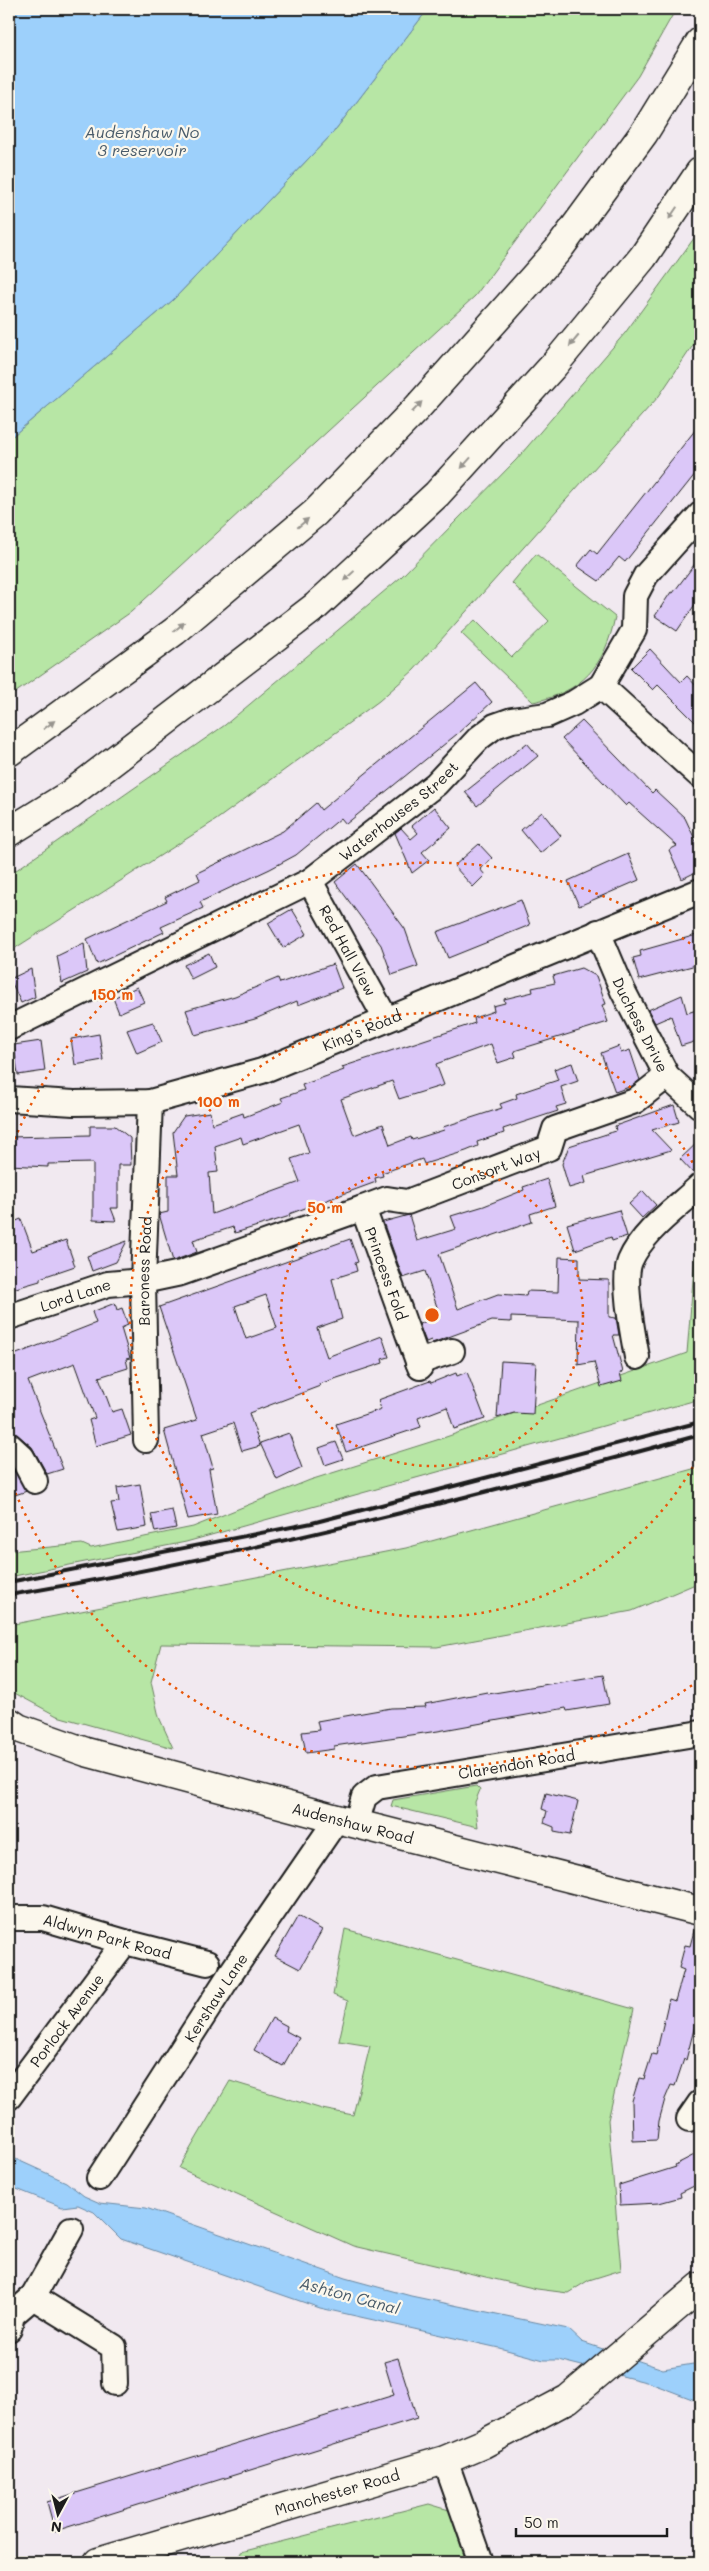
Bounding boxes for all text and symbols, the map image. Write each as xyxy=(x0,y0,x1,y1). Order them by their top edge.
water label: Audenshaw No 3 reservoir xyxy=(85,121,200,160)
one-way arrow xyxy=(668,206,678,220)
one-way arrow xyxy=(568,335,579,348)
one-way arrow xyxy=(411,401,423,413)
one-way arrow xyxy=(460,456,472,468)
one-way arrow xyxy=(297,517,310,528)
one-way arrow xyxy=(344,570,356,582)
one-way arrow xyxy=(172,622,185,633)
one-way arrow xyxy=(42,720,56,730)
street label: Waterhouses Street xyxy=(335,757,462,865)
street label: Red Hall View xyxy=(315,901,381,999)
street label: Duchess Drive xyxy=(608,974,673,1076)
text: 150 m xyxy=(91,984,133,1004)
street label: King's Road xyxy=(319,1005,404,1055)
text: 100 m xyxy=(196,1091,240,1111)
street label: Consort Way xyxy=(449,1142,543,1194)
text: 50 m xyxy=(307,1197,343,1217)
street label: Baroness Road xyxy=(133,1216,156,1326)
street label: Princess Fold xyxy=(361,1224,412,1323)
street label: Lord Lane xyxy=(37,1274,113,1316)
centre of rings xyxy=(423,1306,441,1324)
street label: Clarendon Road xyxy=(457,1744,576,1783)
street label: Audenshaw Road xyxy=(290,1797,416,1848)
street label: Aldwyn Park Road xyxy=(41,1909,174,1964)
street label: Kershaw Lane xyxy=(179,1949,252,2046)
street label: Porlock Avenue xyxy=(25,1969,108,2071)
water label: Ashton Canal xyxy=(298,2272,402,2318)
street label: Manchester Road xyxy=(272,2464,402,2520)
north arrow xyxy=(32,2488,82,2538)
scale bar xyxy=(516,2506,668,2538)
text: 50 m xyxy=(524,2512,559,2532)
text: N xyxy=(50,2517,63,2537)

